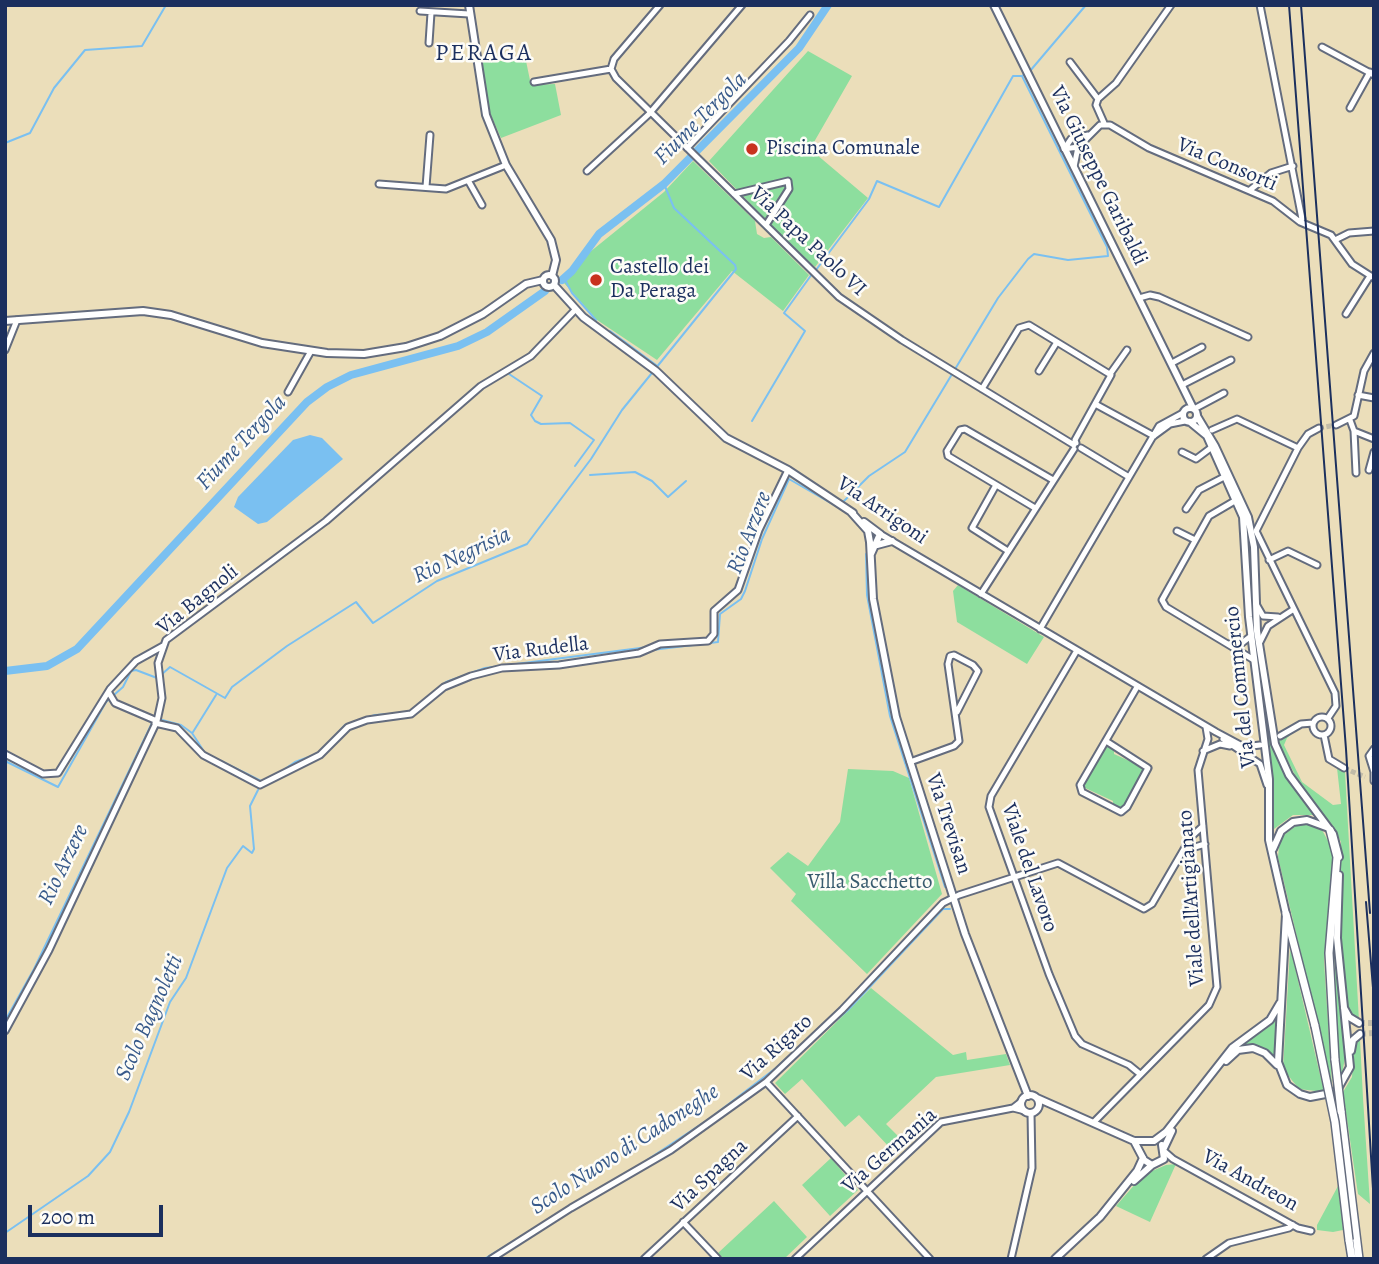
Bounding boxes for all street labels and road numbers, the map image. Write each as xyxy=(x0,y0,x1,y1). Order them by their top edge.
street label: Via Giuseppe Garibaldi xyxy=(1044,82,1152,270)
street label: Via Consorti xyxy=(1173,133,1281,197)
street label: Via Papa Paolo VI xyxy=(745,182,871,302)
street label: Via Arrigoni xyxy=(832,471,932,551)
street label: Via Bagnoli xyxy=(152,559,244,641)
street label: Via del Commercio xyxy=(1220,605,1262,769)
street label: Via Rudella xyxy=(492,632,590,668)
street label: Via Trevisan xyxy=(920,770,976,878)
street label: Viale del Lavoro xyxy=(995,800,1063,936)
street label: Viale dell'Artigianato xyxy=(1173,809,1211,987)
street label: Via Rigato xyxy=(736,1009,818,1087)
street label: Via Germania xyxy=(837,1103,943,1199)
street label: Via Spagna xyxy=(666,1134,754,1218)
street label: Via Andreon xyxy=(1198,1144,1302,1218)

